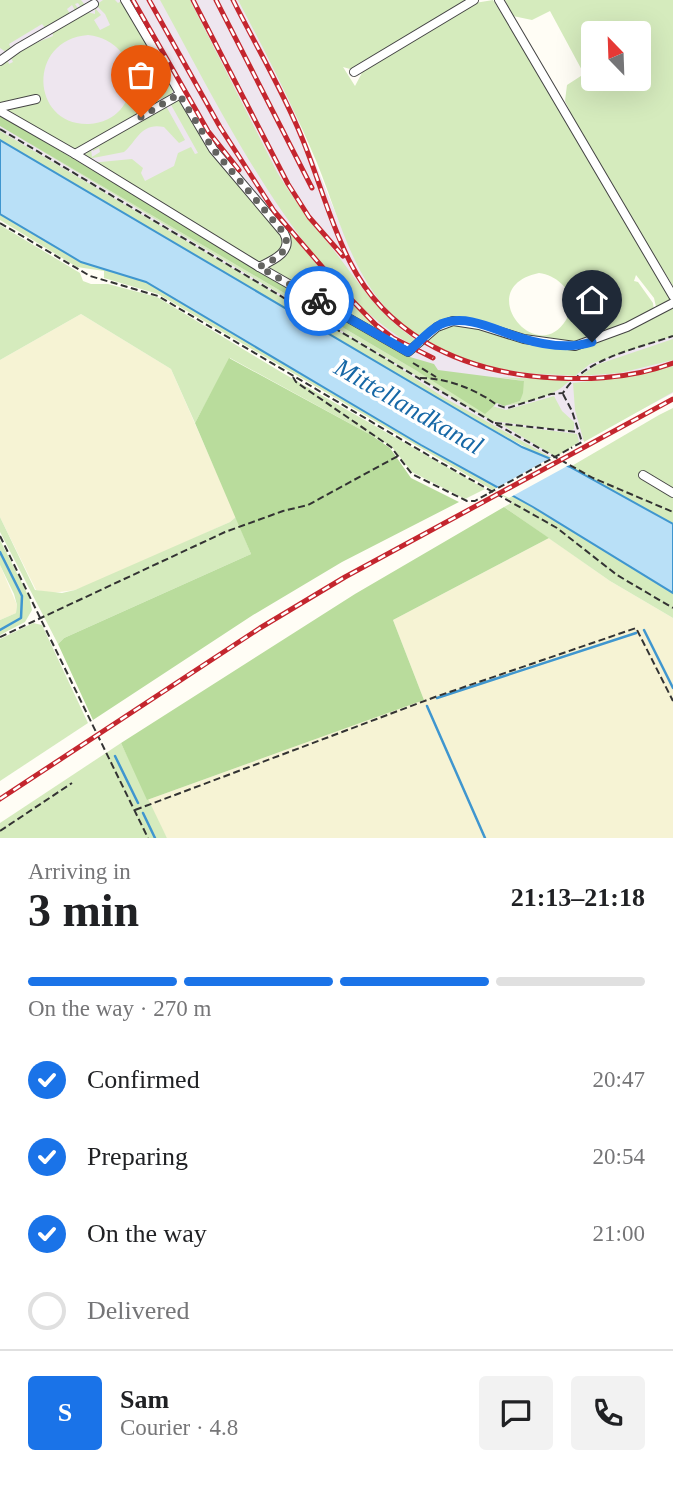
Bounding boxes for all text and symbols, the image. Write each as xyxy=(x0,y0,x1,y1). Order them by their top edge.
north arrow xyxy=(581,21,651,91)
map controls xyxy=(581,21,651,91)
pin xyxy=(111,45,171,117)
icon: bag xyxy=(122,56,160,94)
courier xyxy=(284,266,354,336)
pin xyxy=(562,270,622,342)
icon: home xyxy=(573,281,611,319)
icon: bike xyxy=(300,282,338,320)
water label: Mittellandkanal xyxy=(329,352,488,461)
text: Arriving in xyxy=(28,859,131,884)
text: 21:13–21:18 xyxy=(511,883,645,912)
text: 3 min xyxy=(28,885,139,936)
text: On the way · 270 m xyxy=(28,996,211,1021)
icon: check xyxy=(28,1061,66,1099)
text: Confirmed xyxy=(87,1065,200,1094)
text: 20:47 xyxy=(593,1067,645,1092)
icon: check xyxy=(28,1138,66,1176)
text: Preparing xyxy=(87,1142,188,1171)
text: 20:54 xyxy=(593,1144,645,1169)
icon: check xyxy=(28,1215,66,1253)
text: On the way xyxy=(87,1219,207,1248)
text: 21:00 xyxy=(593,1221,645,1246)
text: Delivered xyxy=(87,1296,190,1325)
button: chat xyxy=(479,1376,553,1450)
button: phone xyxy=(571,1376,645,1450)
text: Sam xyxy=(120,1385,169,1414)
text: S xyxy=(58,1398,72,1427)
text: Courier · 4.8 xyxy=(120,1415,238,1440)

